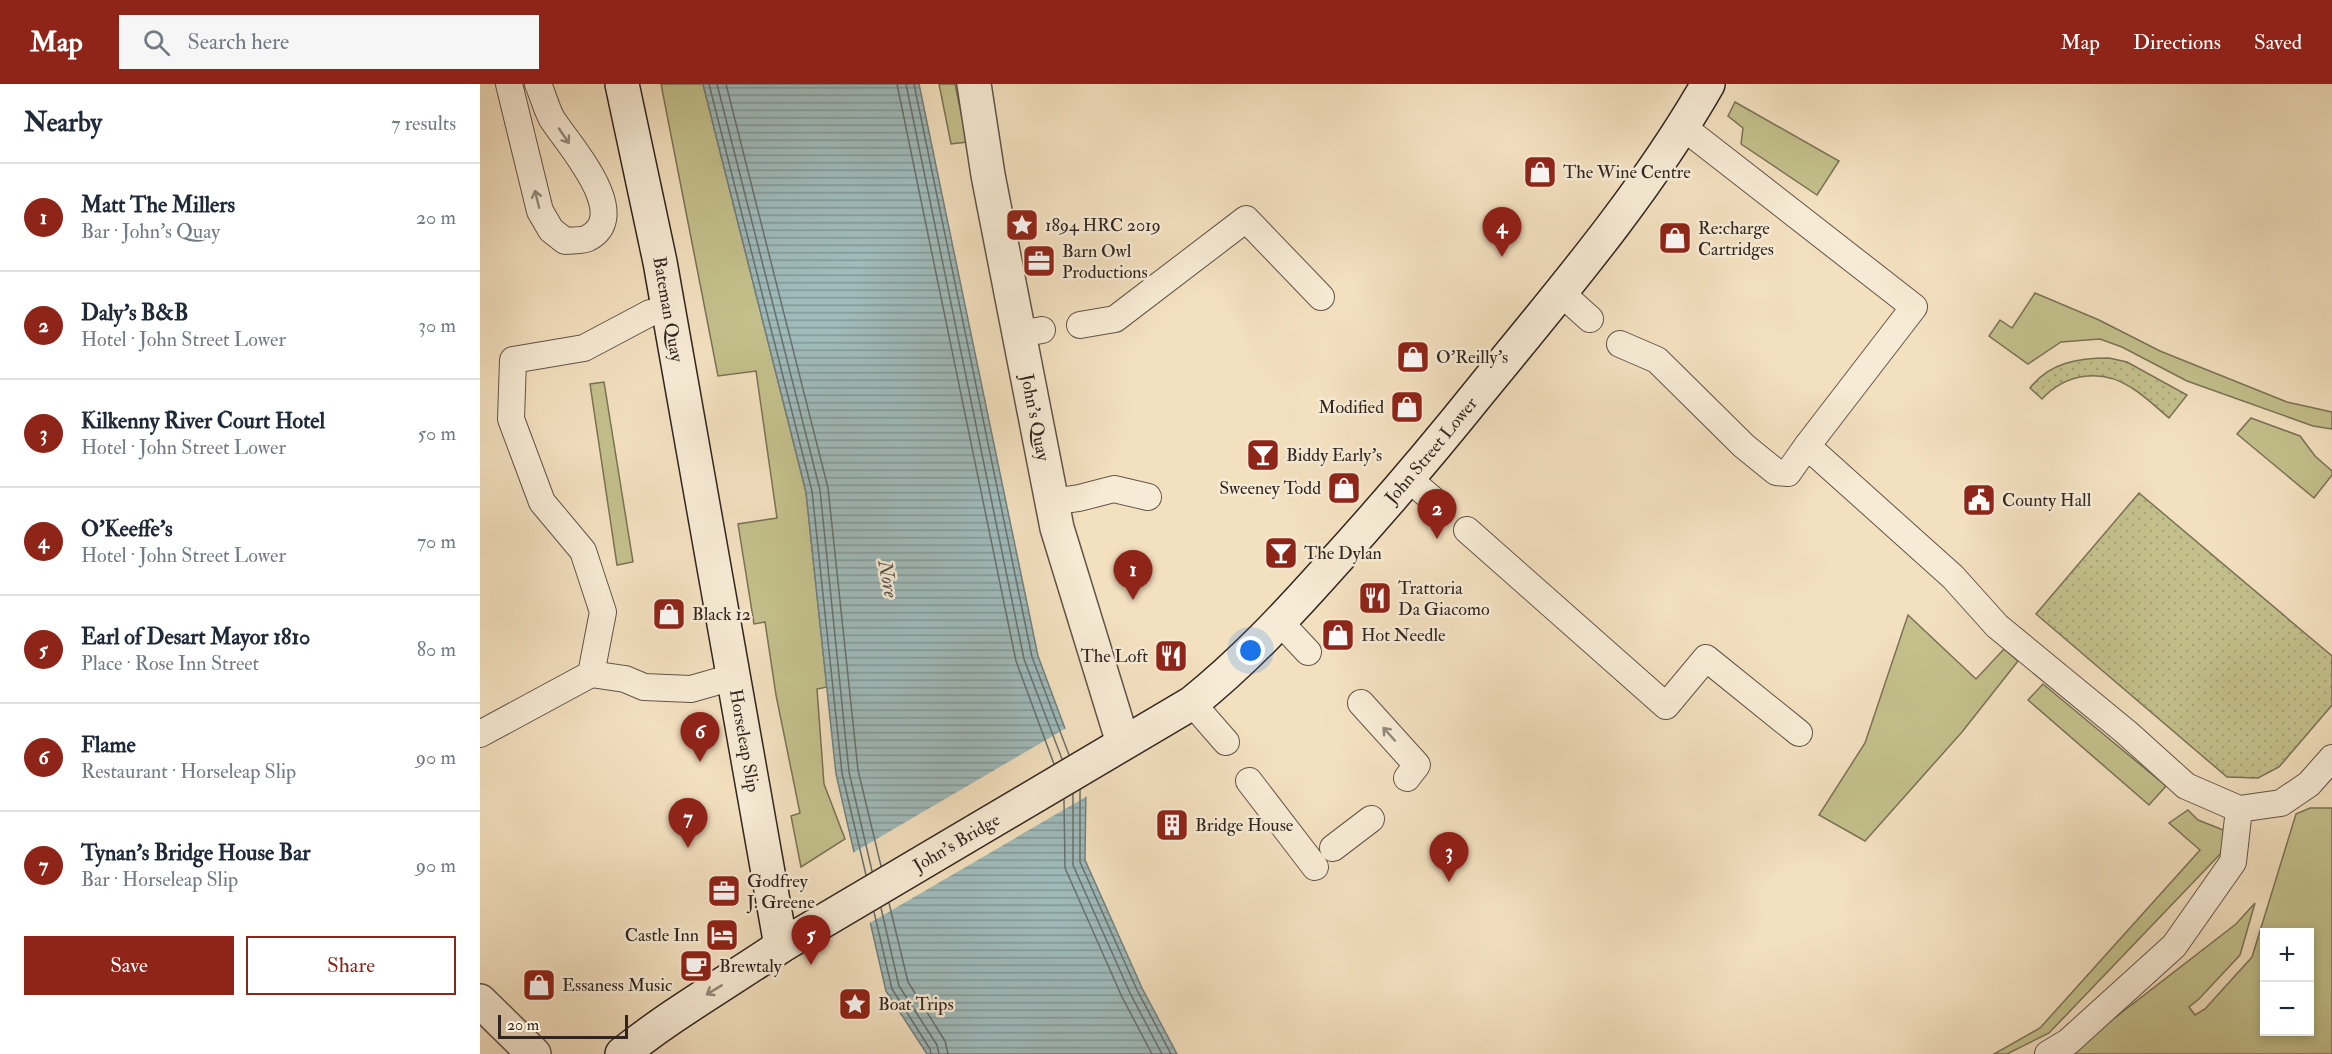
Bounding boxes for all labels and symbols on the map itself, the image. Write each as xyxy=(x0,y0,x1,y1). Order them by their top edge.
one-way arrow xyxy=(558,127,570,144)
shop icon: The Wine Centre xyxy=(1522,154,1558,190)
place label: The Wine Centre xyxy=(1563,161,1691,184)
one-way arrow xyxy=(531,190,543,209)
place icon: 1894 HRC 2019 xyxy=(1004,207,1040,243)
pin: 4 xyxy=(1482,208,1522,257)
place label: 1894 HRC 2019 xyxy=(1045,214,1161,237)
place label: Re:charge Cartridges xyxy=(1698,217,1774,261)
shop icon: Re:charge Cartridges xyxy=(1657,220,1693,256)
place label: Barn Owl Productions xyxy=(1062,240,1148,284)
office icon: Barn Owl Productions xyxy=(1021,243,1057,279)
street label: Bateman Quay xyxy=(648,255,689,365)
shop icon: O'Reilly's xyxy=(1395,339,1431,375)
place label: O'Reilly's xyxy=(1436,346,1508,369)
street label: John's Quay xyxy=(1015,371,1055,464)
shop icon: Modified xyxy=(1389,389,1425,425)
street label: John Street Lower xyxy=(1379,392,1482,509)
place label: Modified xyxy=(1318,396,1384,419)
bar icon: Biddy Early's xyxy=(1245,437,1281,473)
place label: Biddy Early's xyxy=(1286,444,1382,467)
shop icon: Sweeney Todd xyxy=(1326,470,1362,506)
place label: Sweeney Todd xyxy=(1219,477,1321,500)
public building icon: County Hall xyxy=(1961,482,1997,518)
place label: County Hall xyxy=(2002,489,2092,512)
pin: 2 xyxy=(1418,490,1456,539)
bar icon: The Dylan xyxy=(1263,535,1299,571)
place label: The Dylan xyxy=(1304,542,1382,565)
pin: 1 xyxy=(1114,550,1152,600)
water label: Nore xyxy=(872,557,904,600)
place label: Trattoria Da Giacomo xyxy=(1398,577,1490,621)
restaurant icon: Trattoria Da Giacomo xyxy=(1357,580,1393,616)
shop icon: Black 12 xyxy=(651,596,687,632)
place label: Black 12 xyxy=(692,603,751,626)
shop icon: Hot Needle xyxy=(1320,617,1356,653)
place label: Hot Needle xyxy=(1361,624,1446,647)
your location xyxy=(1236,636,1265,665)
restaurant icon: The Loft xyxy=(1153,638,1189,674)
place label: The Loft xyxy=(1080,645,1148,668)
street label: Horseleap Slip xyxy=(724,687,765,794)
pin: 6 xyxy=(680,712,720,762)
one-way arrow xyxy=(1382,727,1396,742)
pin: 7 xyxy=(668,798,708,848)
building icon: Bridge House xyxy=(1154,807,1190,843)
street label: John's Bridge xyxy=(908,808,1004,877)
place label: Bridge House xyxy=(1195,814,1294,837)
pin: 3 xyxy=(1430,832,1468,882)
place label: Godfrey J. Greene xyxy=(746,870,815,914)
office icon: Godfrey J. Greene xyxy=(706,873,742,909)
pin: 5 xyxy=(792,916,830,965)
hotel icon: Castle Inn xyxy=(704,917,740,953)
place label: Castle Inn xyxy=(625,924,699,947)
cafe icon: Brewtaly xyxy=(678,948,714,984)
place label: Brewtaly xyxy=(719,955,783,978)
shop icon: Essaness Music xyxy=(521,967,557,1003)
place label: Essaness Music xyxy=(562,974,672,997)
one-way arrow xyxy=(706,984,723,997)
place icon: Boat Trips xyxy=(837,986,873,1022)
place label: Boat Trips xyxy=(878,993,954,1016)
scale bar xyxy=(498,1012,628,1040)

